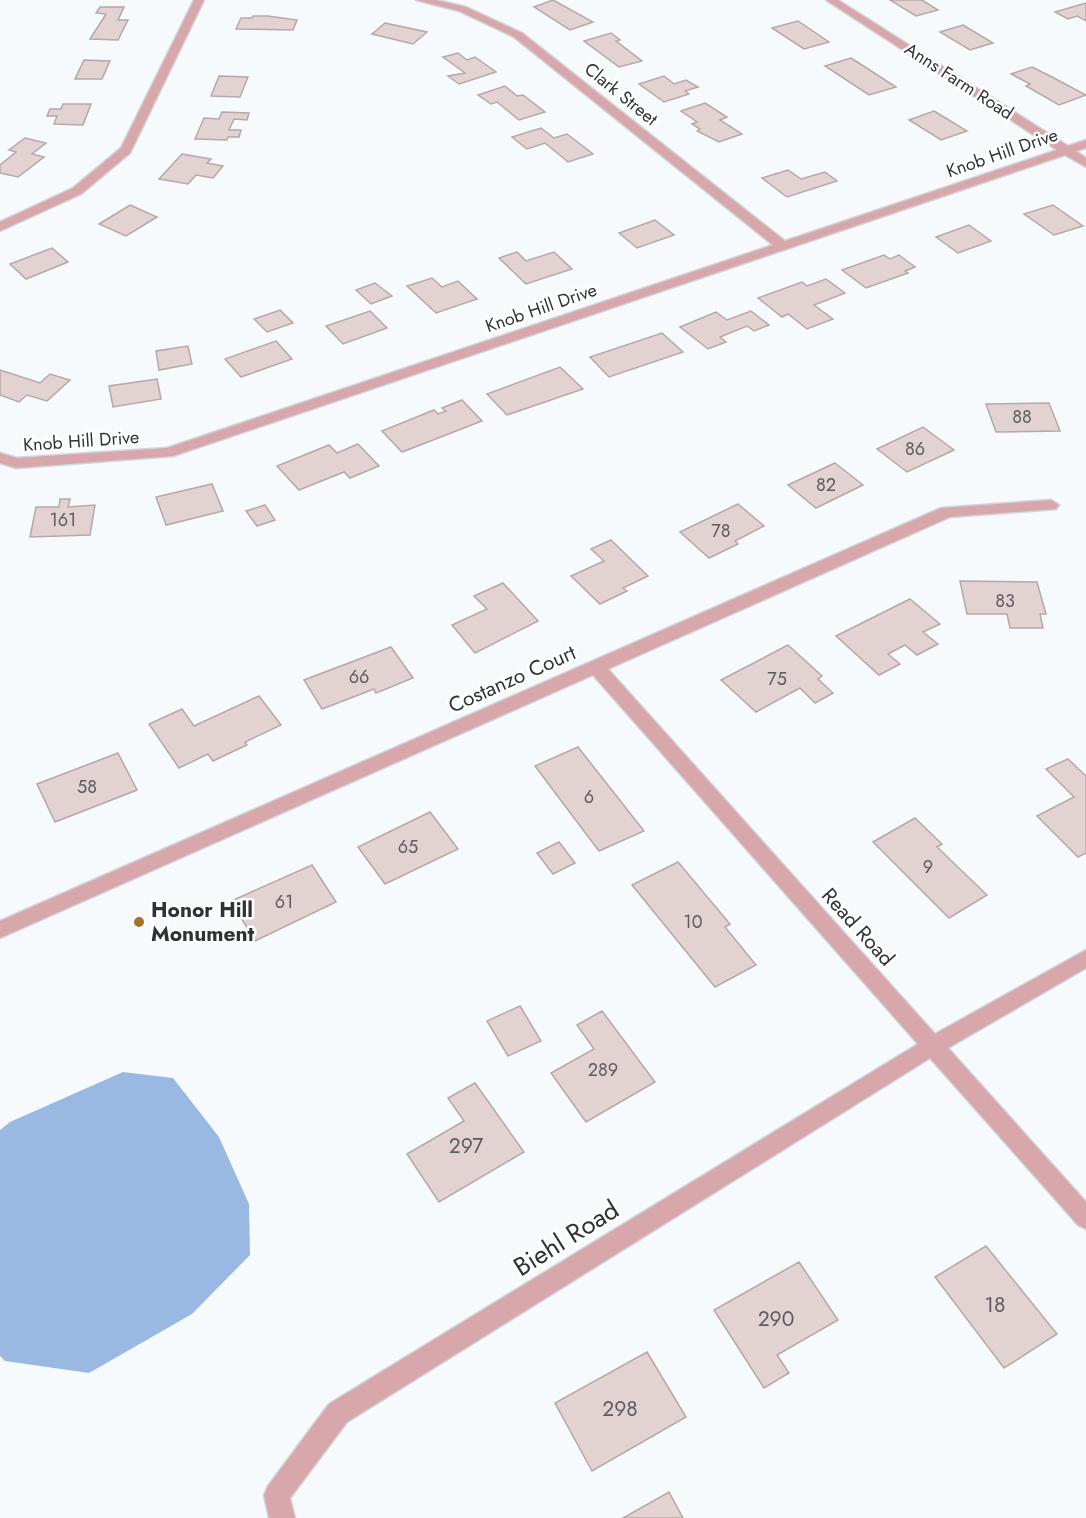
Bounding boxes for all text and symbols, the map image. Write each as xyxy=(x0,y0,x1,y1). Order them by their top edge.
street label: Anns Farm Road xyxy=(900,36,1018,126)
street label: Clark Street xyxy=(579,56,664,132)
street label: Knob Hill Drive xyxy=(943,122,1061,184)
street label: Knob Hill Drive xyxy=(482,277,600,339)
house number: 88 xyxy=(1012,404,1032,430)
street label: Knob Hill Drive xyxy=(22,424,140,458)
house number: 86 xyxy=(905,436,925,462)
house number: 82 xyxy=(816,472,836,498)
house number: 161 xyxy=(50,507,76,533)
house number: 78 xyxy=(711,518,731,544)
house number: 83 xyxy=(995,588,1015,614)
street label: Costanzo Court xyxy=(443,637,581,721)
house number: 66 xyxy=(349,664,369,690)
house number: 75 xyxy=(767,666,787,692)
house number: 58 xyxy=(77,774,97,800)
house number: 6 xyxy=(584,784,594,810)
house number: 65 xyxy=(398,834,418,860)
house number: 9 xyxy=(923,854,933,880)
street label: Read Road xyxy=(815,881,901,973)
house number: 61 xyxy=(275,889,293,915)
place label: Honor Hill Monument xyxy=(151,895,255,949)
house number: 10 xyxy=(684,909,703,935)
marker: Honor Hill Monument xyxy=(132,915,146,929)
house number: 289 xyxy=(588,1057,618,1083)
house number: 297 xyxy=(449,1131,483,1161)
street label: Biehl Road xyxy=(506,1191,626,1285)
house number: 18 xyxy=(985,1290,1005,1320)
house number: 290 xyxy=(758,1304,794,1334)
house number: 298 xyxy=(602,1394,638,1424)

